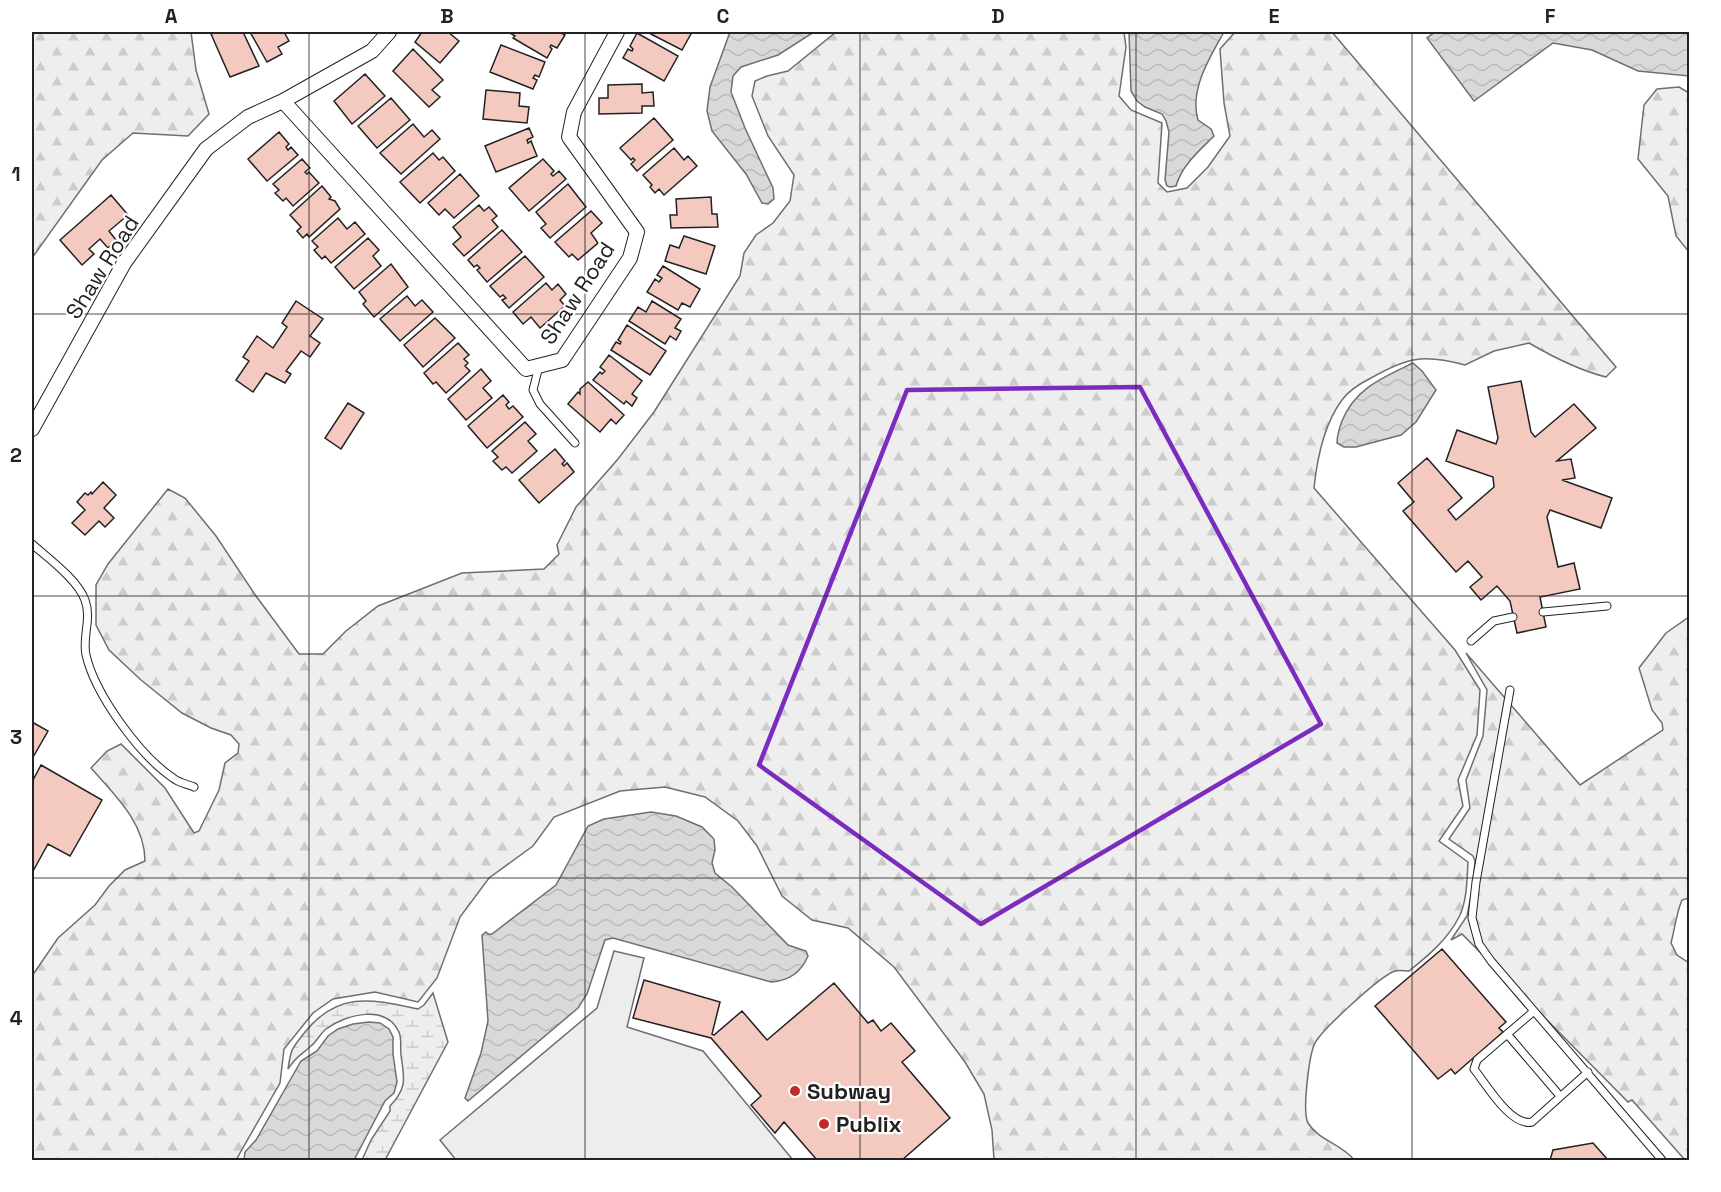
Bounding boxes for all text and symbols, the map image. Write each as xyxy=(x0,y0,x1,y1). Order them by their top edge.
text: A xyxy=(165,3,178,29)
text: B xyxy=(440,3,454,29)
text: C xyxy=(717,3,730,29)
text: D xyxy=(991,3,1005,29)
text: E xyxy=(1268,3,1280,29)
text: F xyxy=(1545,3,1556,29)
text: 1 xyxy=(11,161,21,187)
street label: Shaw Road xyxy=(59,210,145,324)
street label: Shaw Road xyxy=(533,236,621,350)
text: 2 xyxy=(10,442,22,468)
text: 3 xyxy=(10,724,22,750)
text: 4 xyxy=(10,1005,23,1031)
place label: Subway xyxy=(807,1077,891,1105)
marker: Subway xyxy=(788,1084,802,1098)
place label: Publix xyxy=(836,1110,902,1138)
marker: Publix xyxy=(817,1117,831,1131)

